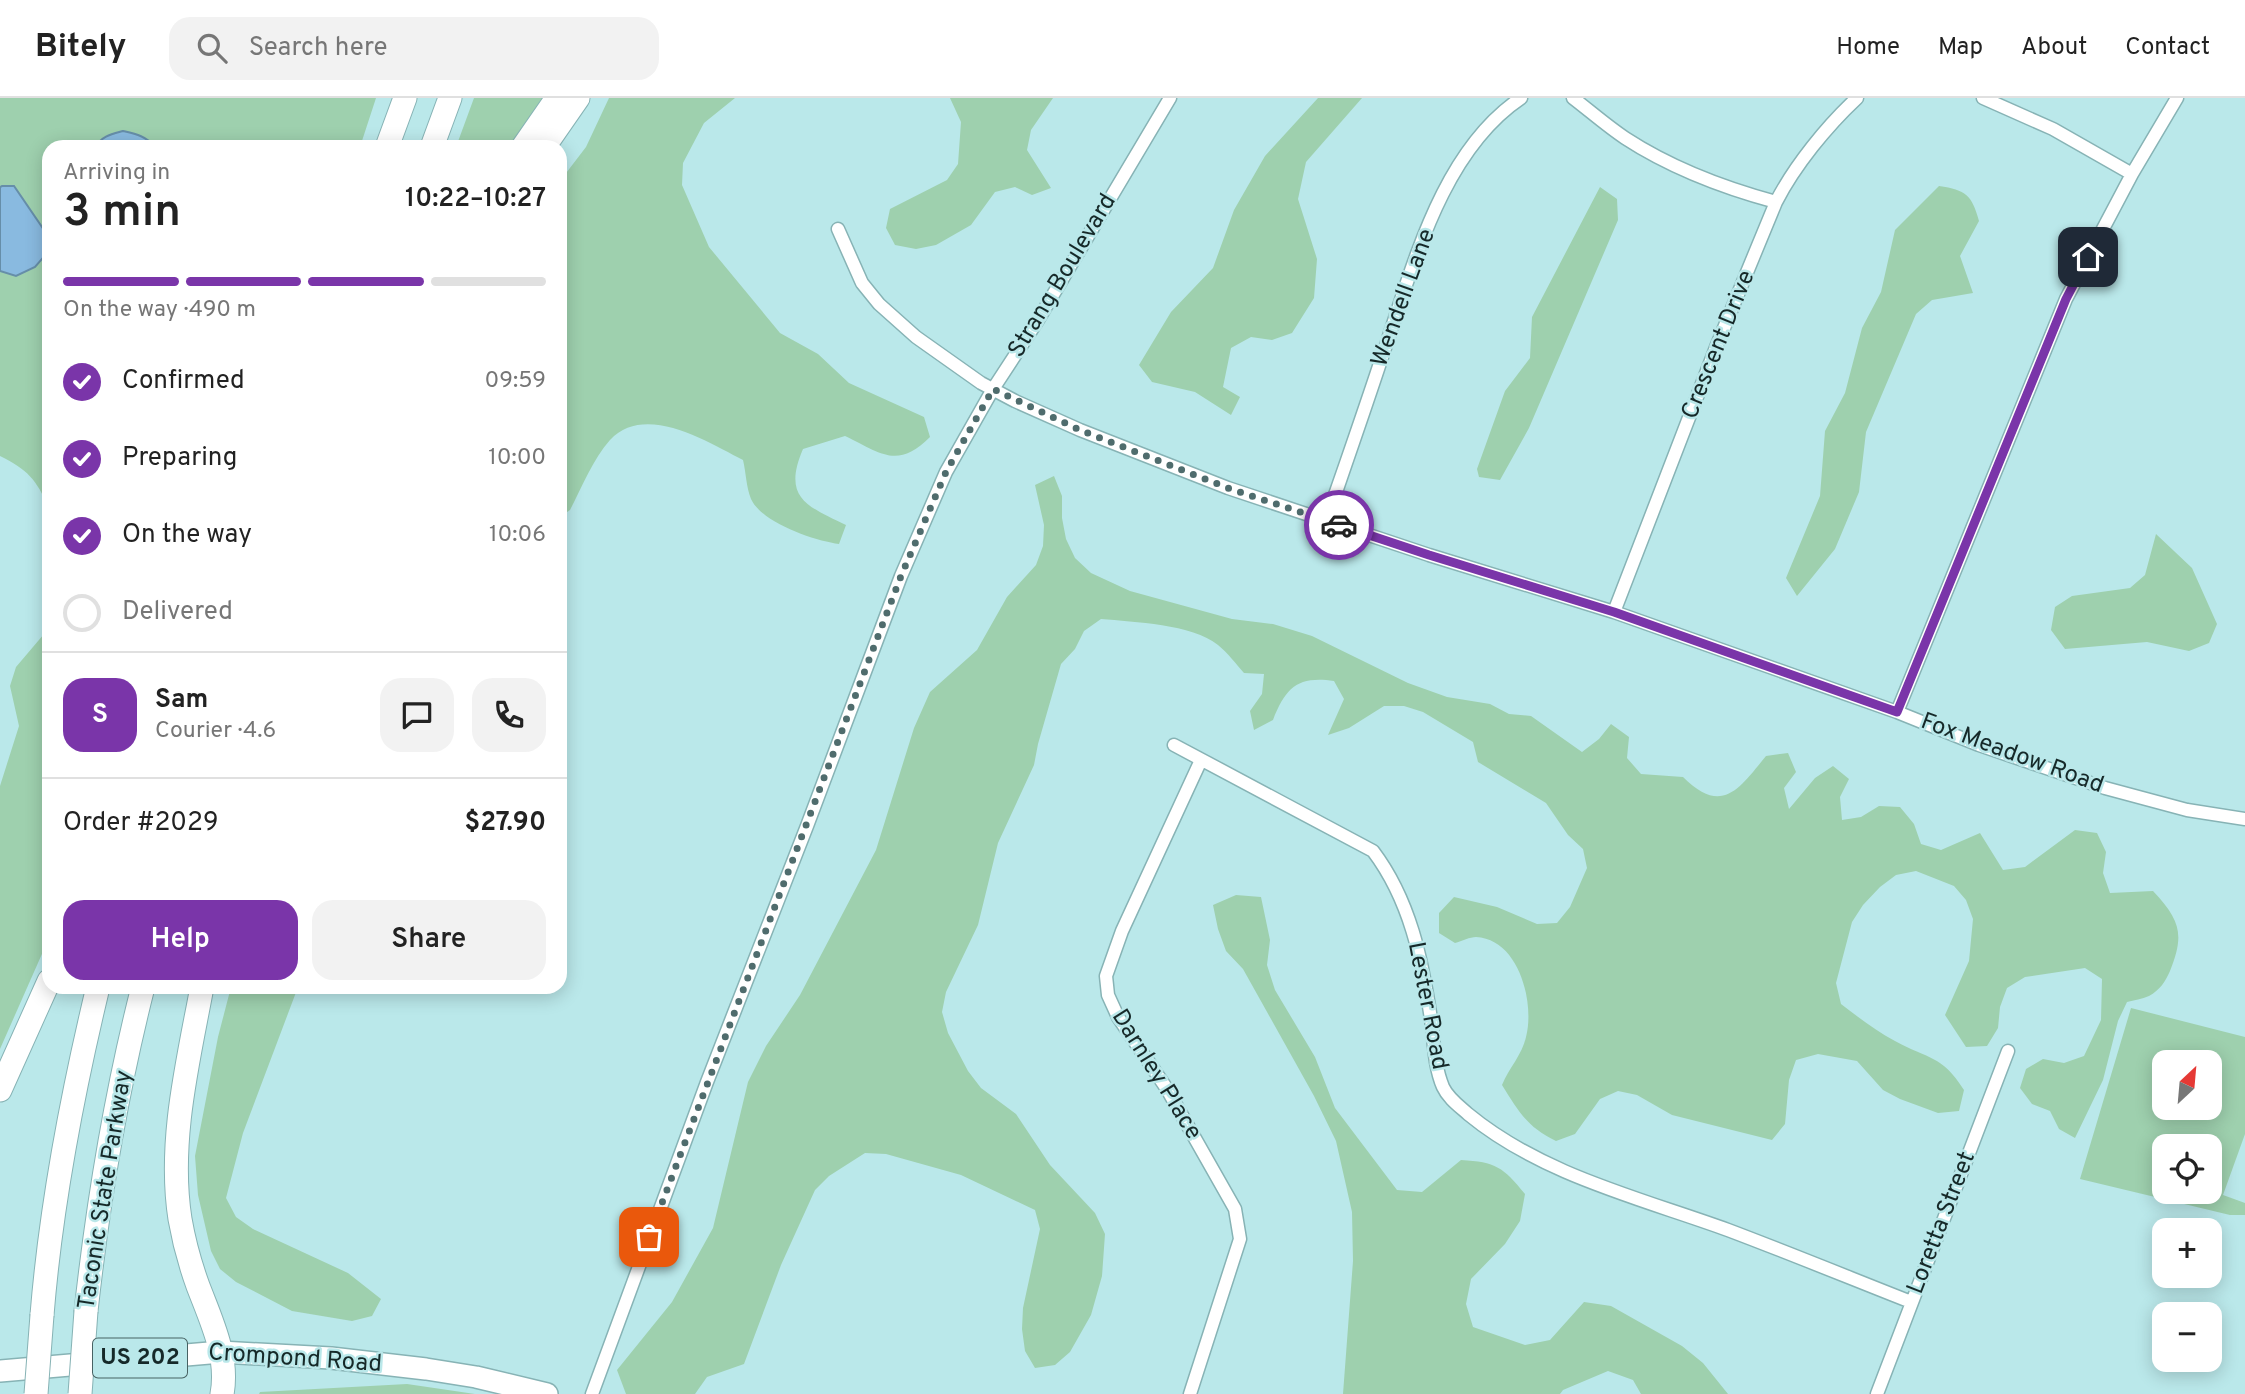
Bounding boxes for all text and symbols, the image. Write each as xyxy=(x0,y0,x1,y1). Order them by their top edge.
search box xyxy=(169,17,659,80)
text: Bitely xyxy=(35,27,127,69)
icon: search xyxy=(193,29,231,67)
text: Search here xyxy=(249,32,388,65)
text: Home xyxy=(1836,33,1900,63)
text: Map xyxy=(1938,33,1983,63)
text: About xyxy=(2021,33,2087,63)
text: Contact xyxy=(2125,33,2210,63)
text: Arriving in xyxy=(63,159,170,188)
text: 10:22–10:27 xyxy=(405,183,546,216)
text: 3 min xyxy=(63,184,181,243)
street label: Strang Boulevard xyxy=(1002,189,1124,363)
street label: Wendell Lane xyxy=(1365,225,1443,371)
pin xyxy=(2058,227,2118,287)
icon: home xyxy=(2069,238,2107,276)
street label: Crescent Drive xyxy=(1675,266,1763,424)
text: On the way · 490 m xyxy=(63,296,256,325)
icon: check xyxy=(63,363,101,401)
text: Confirmed xyxy=(122,365,245,398)
text: 09:59 xyxy=(485,367,546,396)
icon: check xyxy=(63,440,101,478)
text: Preparing xyxy=(122,442,237,475)
text: 10:00 xyxy=(488,444,546,473)
courier xyxy=(1304,490,1374,560)
icon: car xyxy=(1320,506,1358,544)
icon: check xyxy=(63,517,101,555)
text: On the way xyxy=(122,519,252,552)
text: 10:06 xyxy=(489,521,546,550)
text: Delivered xyxy=(122,596,233,629)
button: chat xyxy=(380,678,454,752)
button: phone xyxy=(472,678,546,752)
text: Sam xyxy=(155,684,208,717)
text: S xyxy=(92,699,108,732)
street label: Fox Meadow Road xyxy=(1916,707,2108,801)
text: Courier · 4.6 xyxy=(155,717,276,746)
text: Order #2029 xyxy=(63,807,218,840)
text: $27.90 xyxy=(465,807,546,840)
button: Help xyxy=(63,900,298,980)
button: Share xyxy=(312,900,546,980)
street label: Lester Road xyxy=(1400,940,1454,1072)
street label: Darnley Place xyxy=(1104,1004,1208,1146)
north arrow xyxy=(2152,1050,2222,1120)
map controls xyxy=(2152,1050,2222,1372)
street label: Taconic State Parkway xyxy=(72,1068,140,1312)
button: locate xyxy=(2152,1134,2222,1204)
street label: Loretta Street xyxy=(1901,1148,1983,1298)
pin xyxy=(619,1207,679,1267)
icon: bag xyxy=(630,1218,668,1256)
button: + xyxy=(2152,1218,2222,1288)
button: − xyxy=(2152,1302,2222,1372)
road number: US 202 xyxy=(93,1338,187,1378)
street label: Crompond Road xyxy=(207,1338,383,1380)

